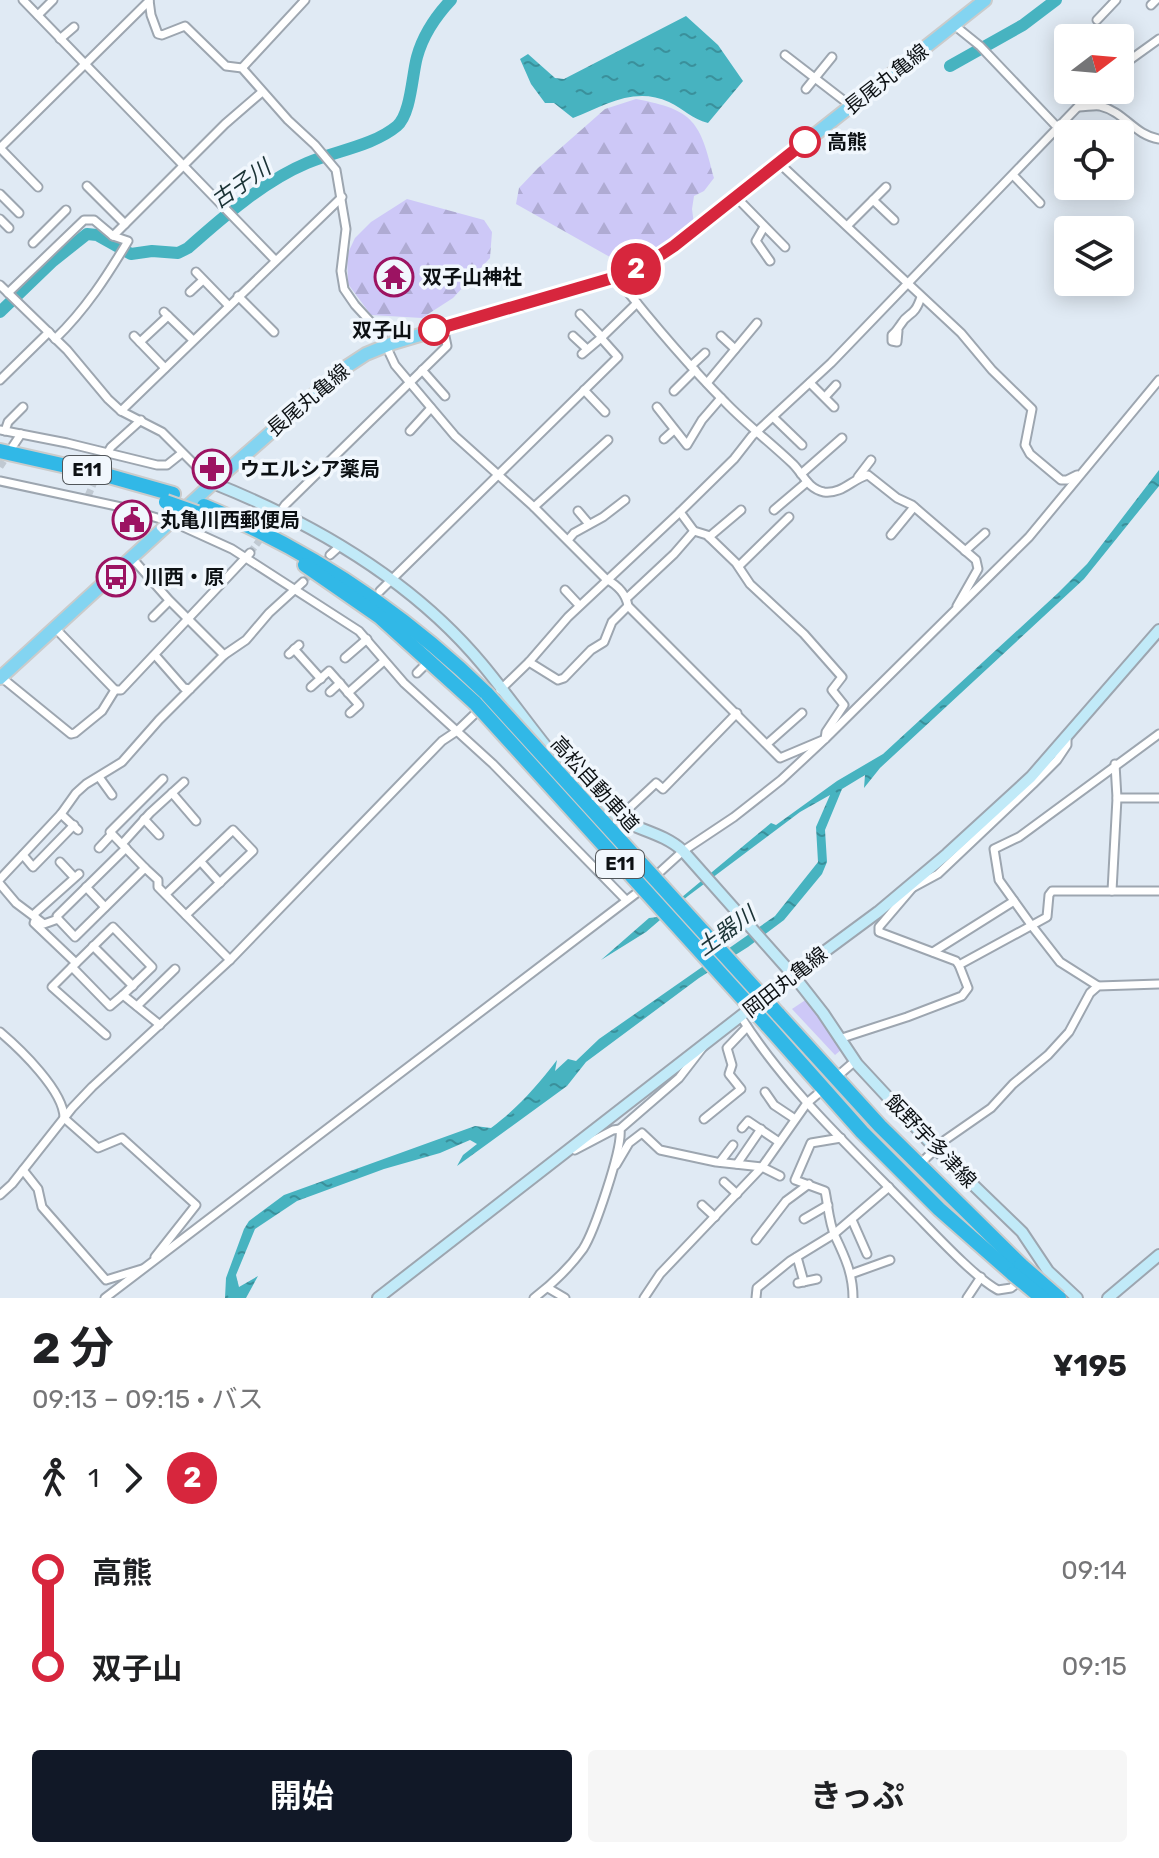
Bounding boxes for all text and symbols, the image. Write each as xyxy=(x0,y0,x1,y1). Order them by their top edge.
north arrow xyxy=(1054,24,1134,104)
map controls xyxy=(1054,24,1134,296)
street label: 長尾丸亀線 xyxy=(839,39,933,119)
button: locate xyxy=(1054,120,1134,200)
marker: 高熊 xyxy=(790,127,820,157)
place label: 高熊 xyxy=(827,130,867,154)
water label: 古子川 xyxy=(206,153,277,214)
button: layers xyxy=(1054,216,1134,296)
line badge: 2 xyxy=(610,243,662,295)
text: 2 xyxy=(627,252,645,285)
temple icon: 双子山神社 xyxy=(373,256,415,298)
place label: 双子山神社 xyxy=(422,265,522,289)
marker: 双子山 xyxy=(419,315,449,345)
place label: 双子山 xyxy=(352,318,412,342)
street label: 長尾丸亀線 xyxy=(262,359,354,441)
pharmacy icon: ウエルシア薬局 xyxy=(191,448,233,490)
road number: E11 xyxy=(63,456,111,484)
place label: ウエルシア薬局 xyxy=(240,457,380,481)
public building icon: 丸亀川西郵便局 xyxy=(111,499,153,541)
place label: 丸亀川西郵便局 xyxy=(160,508,300,532)
bus stop icon: 川西・原 xyxy=(95,556,137,598)
place label: 川西・原 xyxy=(144,565,224,589)
street label: 高松自動車道 xyxy=(546,731,644,837)
road number: E11 xyxy=(596,850,644,878)
water label: 土器川 xyxy=(691,900,762,961)
street label: 岡田丸亀線 xyxy=(738,942,832,1022)
street label: 飯野宇多津線 xyxy=(881,1090,981,1192)
text: 2 分 xyxy=(32,1322,114,1374)
text: ¥195 xyxy=(1053,1348,1127,1384)
text: 09:13 – 09:15 · バス xyxy=(32,1384,263,1415)
icon: walk xyxy=(32,1456,76,1500)
icon: forward xyxy=(111,1456,155,1500)
text: 2 xyxy=(183,1461,201,1494)
text: 1 xyxy=(88,1463,99,1494)
text: 高熊 xyxy=(92,1555,152,1591)
text: 09:14 xyxy=(1061,1555,1127,1586)
text: 双子山 xyxy=(92,1651,182,1687)
text: 09:15 xyxy=(1062,1651,1127,1682)
button: 開始 xyxy=(32,1750,572,1842)
button: きっぷ xyxy=(588,1750,1127,1842)

